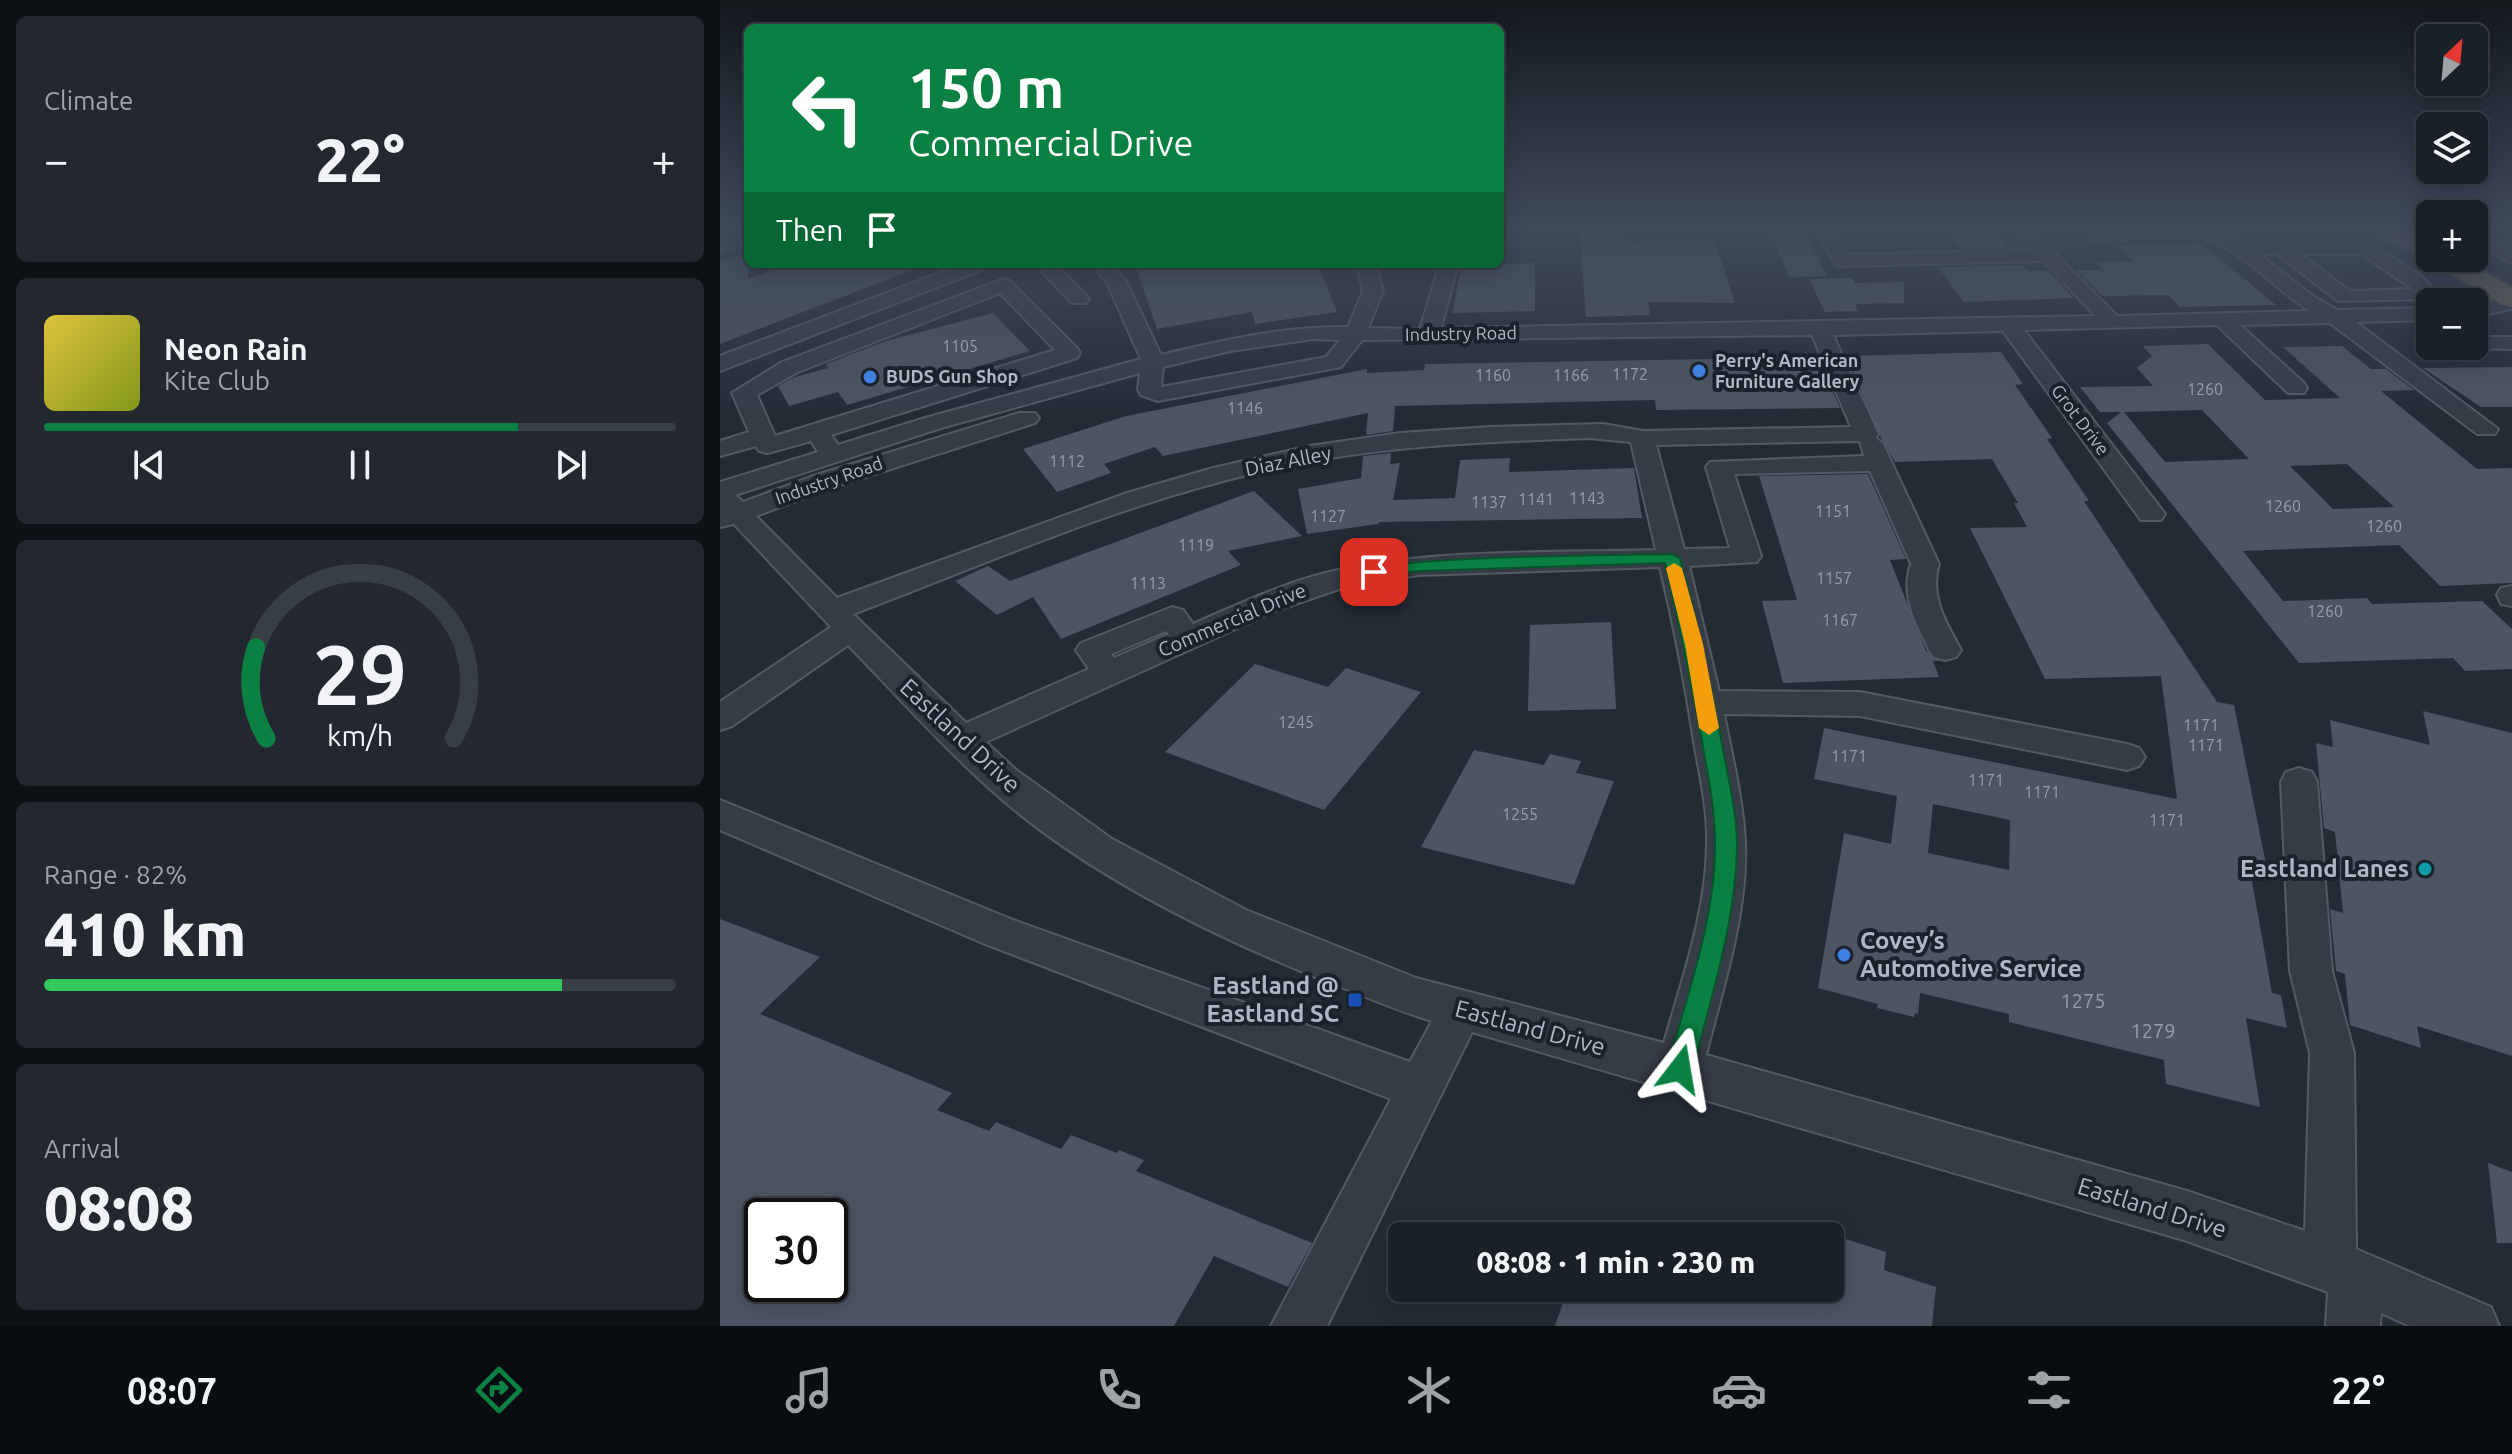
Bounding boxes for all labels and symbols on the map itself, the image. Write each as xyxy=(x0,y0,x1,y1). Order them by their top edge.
north arrow xyxy=(2416,24,2488,96)
street label: Industry Road xyxy=(1405,322,1517,344)
house number: 1105 xyxy=(942,337,978,355)
place label: Perry's American Furniture Gallery xyxy=(1715,350,1860,391)
marker: Perry's American Furniture Gallery xyxy=(1690,362,1708,380)
house number: 1172 xyxy=(1612,365,1648,383)
place label: BUDS Gun Shop xyxy=(886,366,1018,386)
house number: 1160 xyxy=(1475,366,1511,384)
house number: 1166 xyxy=(1553,366,1589,384)
marker: BUDS Gun Shop xyxy=(861,368,879,386)
street label: Grot Drive xyxy=(2048,380,2114,459)
house number: 1260 xyxy=(2187,380,2223,398)
house number: 1146 xyxy=(1227,399,1263,417)
street label: Diaz Alley xyxy=(1243,441,1333,480)
street label: Industry Road xyxy=(772,452,885,508)
house number: 1112 xyxy=(1049,452,1085,470)
house number: 1143 xyxy=(1569,489,1605,507)
house number: 1141 xyxy=(1518,490,1554,508)
house number: 1137 xyxy=(1471,493,1507,511)
house number: 1260 xyxy=(2265,497,2301,515)
house number: 1151 xyxy=(1815,502,1851,520)
house number: 1127 xyxy=(1310,507,1346,525)
house number: 1260 xyxy=(2366,517,2402,535)
house number: 1119 xyxy=(1178,536,1214,554)
pin xyxy=(1340,538,1408,606)
house number: 1157 xyxy=(1816,569,1852,587)
house number: 1113 xyxy=(1130,574,1166,592)
street label: Commercial Drive xyxy=(1154,578,1309,661)
house number: 1260 xyxy=(2307,602,2343,620)
house number: 1167 xyxy=(1822,611,1858,629)
street label: Eastland Drive xyxy=(895,673,1026,798)
house number: 1245 xyxy=(1278,713,1314,731)
house number: 1171 xyxy=(2183,716,2219,734)
house number: 1171 xyxy=(2188,736,2224,754)
house number: 1171 xyxy=(1831,747,1867,765)
house number: 1171 xyxy=(1968,771,2004,789)
house number: 1171 xyxy=(2024,783,2060,801)
house number: 1255 xyxy=(1502,805,1538,823)
house number: 1171 xyxy=(2149,811,2185,829)
place label: Eastland Lanes xyxy=(2240,855,2409,882)
marker: Eastland Lanes xyxy=(2416,860,2434,878)
place label: Covey’s Automotive Service xyxy=(1860,927,2082,982)
marker: Covey’s Automotive Service xyxy=(1835,946,1853,964)
place label: Eastland @ Eastland SC xyxy=(1207,972,1339,1027)
house number: 1275 xyxy=(2060,989,2106,1012)
marker: Eastland @ Eastland SC xyxy=(1346,991,1364,1009)
street label: Eastland Drive xyxy=(1452,995,1608,1061)
house number: 1279 xyxy=(2130,1019,2176,1042)
position arrow xyxy=(1638,1027,1722,1111)
street label: Eastland Drive xyxy=(2074,1172,2230,1243)
speed limit sign: 30 xyxy=(744,1198,848,1302)

